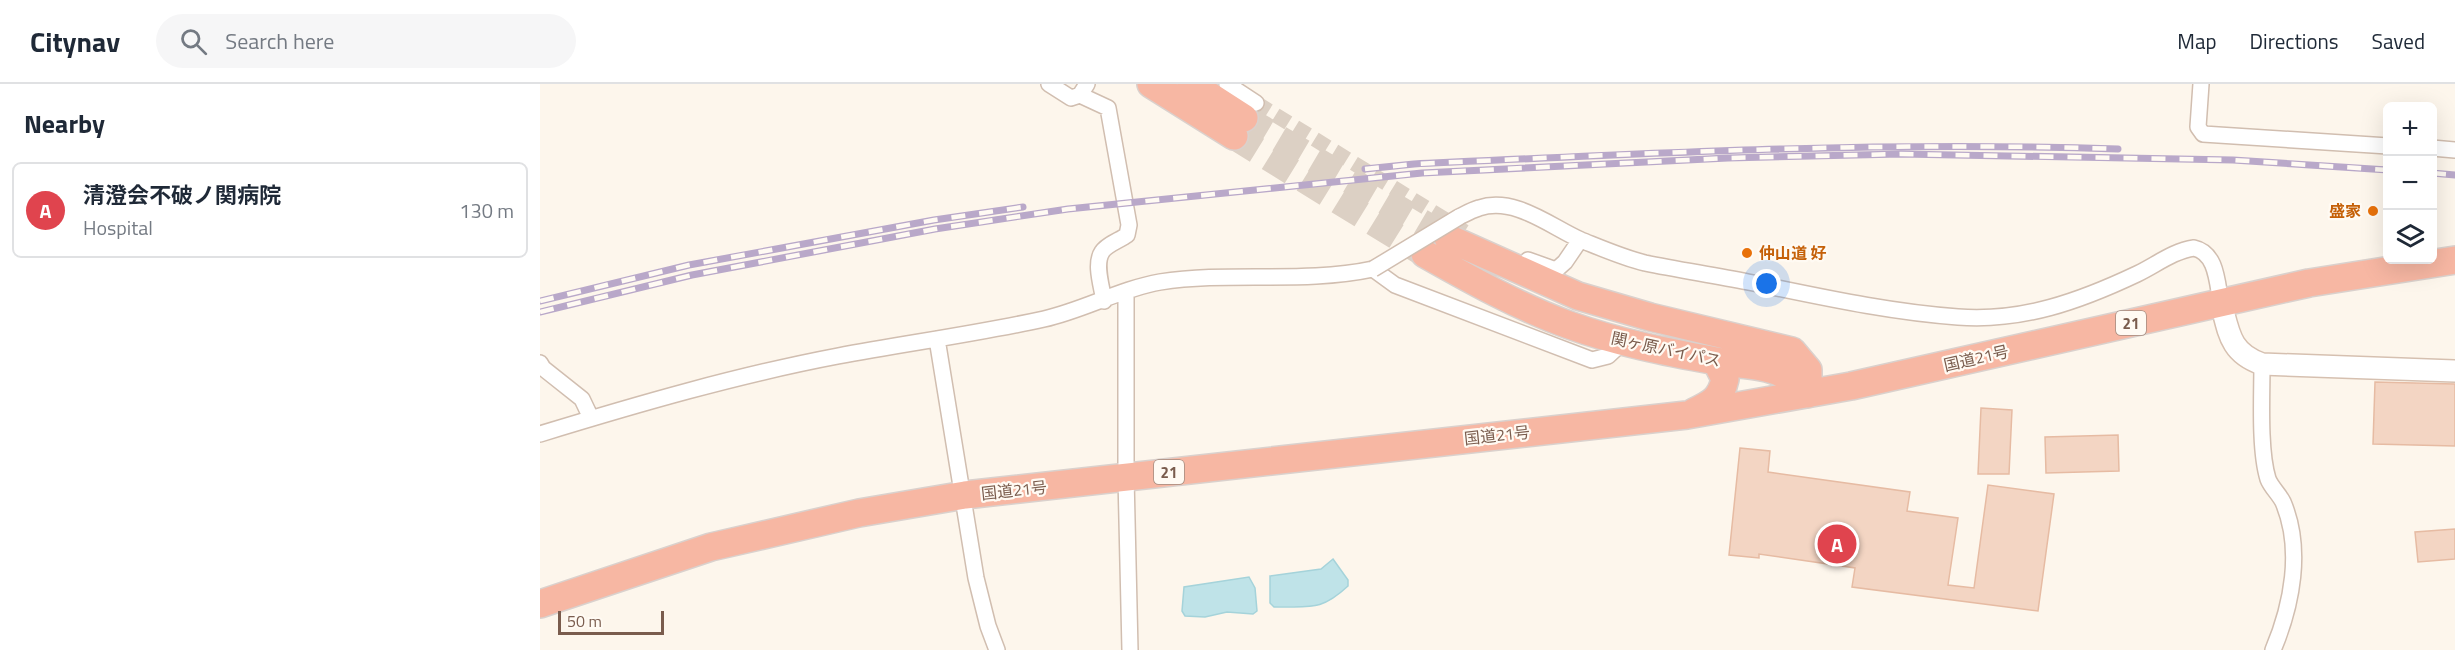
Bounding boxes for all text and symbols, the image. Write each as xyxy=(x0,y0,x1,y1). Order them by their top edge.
search box xyxy=(156,14,576,68)
text: Citynav xyxy=(30,20,120,63)
text: Search here xyxy=(225,24,334,58)
icon: search xyxy=(177,25,210,58)
text: Map xyxy=(2177,25,2217,57)
text: Directions xyxy=(2250,25,2339,57)
text: Saved xyxy=(2372,25,2425,57)
map controls xyxy=(2383,102,2437,264)
button: + xyxy=(2383,102,2437,156)
text: Nearby xyxy=(24,104,105,143)
button: − xyxy=(2383,156,2437,210)
text: 清澄会不破ノ関病院 xyxy=(83,178,281,212)
text: A xyxy=(39,195,52,226)
text: 130 m xyxy=(459,195,514,226)
place label: 盛家 xyxy=(2329,199,2361,223)
marker: 盛家 xyxy=(2366,204,2380,218)
button: layers xyxy=(2383,210,2437,264)
text: Hospital xyxy=(83,212,153,243)
place label: 仲山道 好 xyxy=(1759,241,1827,265)
marker: 仲山道 好 xyxy=(1740,246,1754,260)
your location xyxy=(1752,269,1781,298)
road number: 21 xyxy=(2116,311,2146,335)
street label: 関ヶ原バイパス xyxy=(1609,326,1723,372)
street label: 国道21号 xyxy=(1941,339,2011,377)
street label: 国道21号 xyxy=(1463,420,1531,450)
road number: 21 xyxy=(1154,460,1184,484)
street label: 国道21号 xyxy=(980,475,1048,505)
pin: A xyxy=(1818,522,1856,566)
scale bar xyxy=(558,608,664,636)
text: 50 m xyxy=(567,609,602,633)

